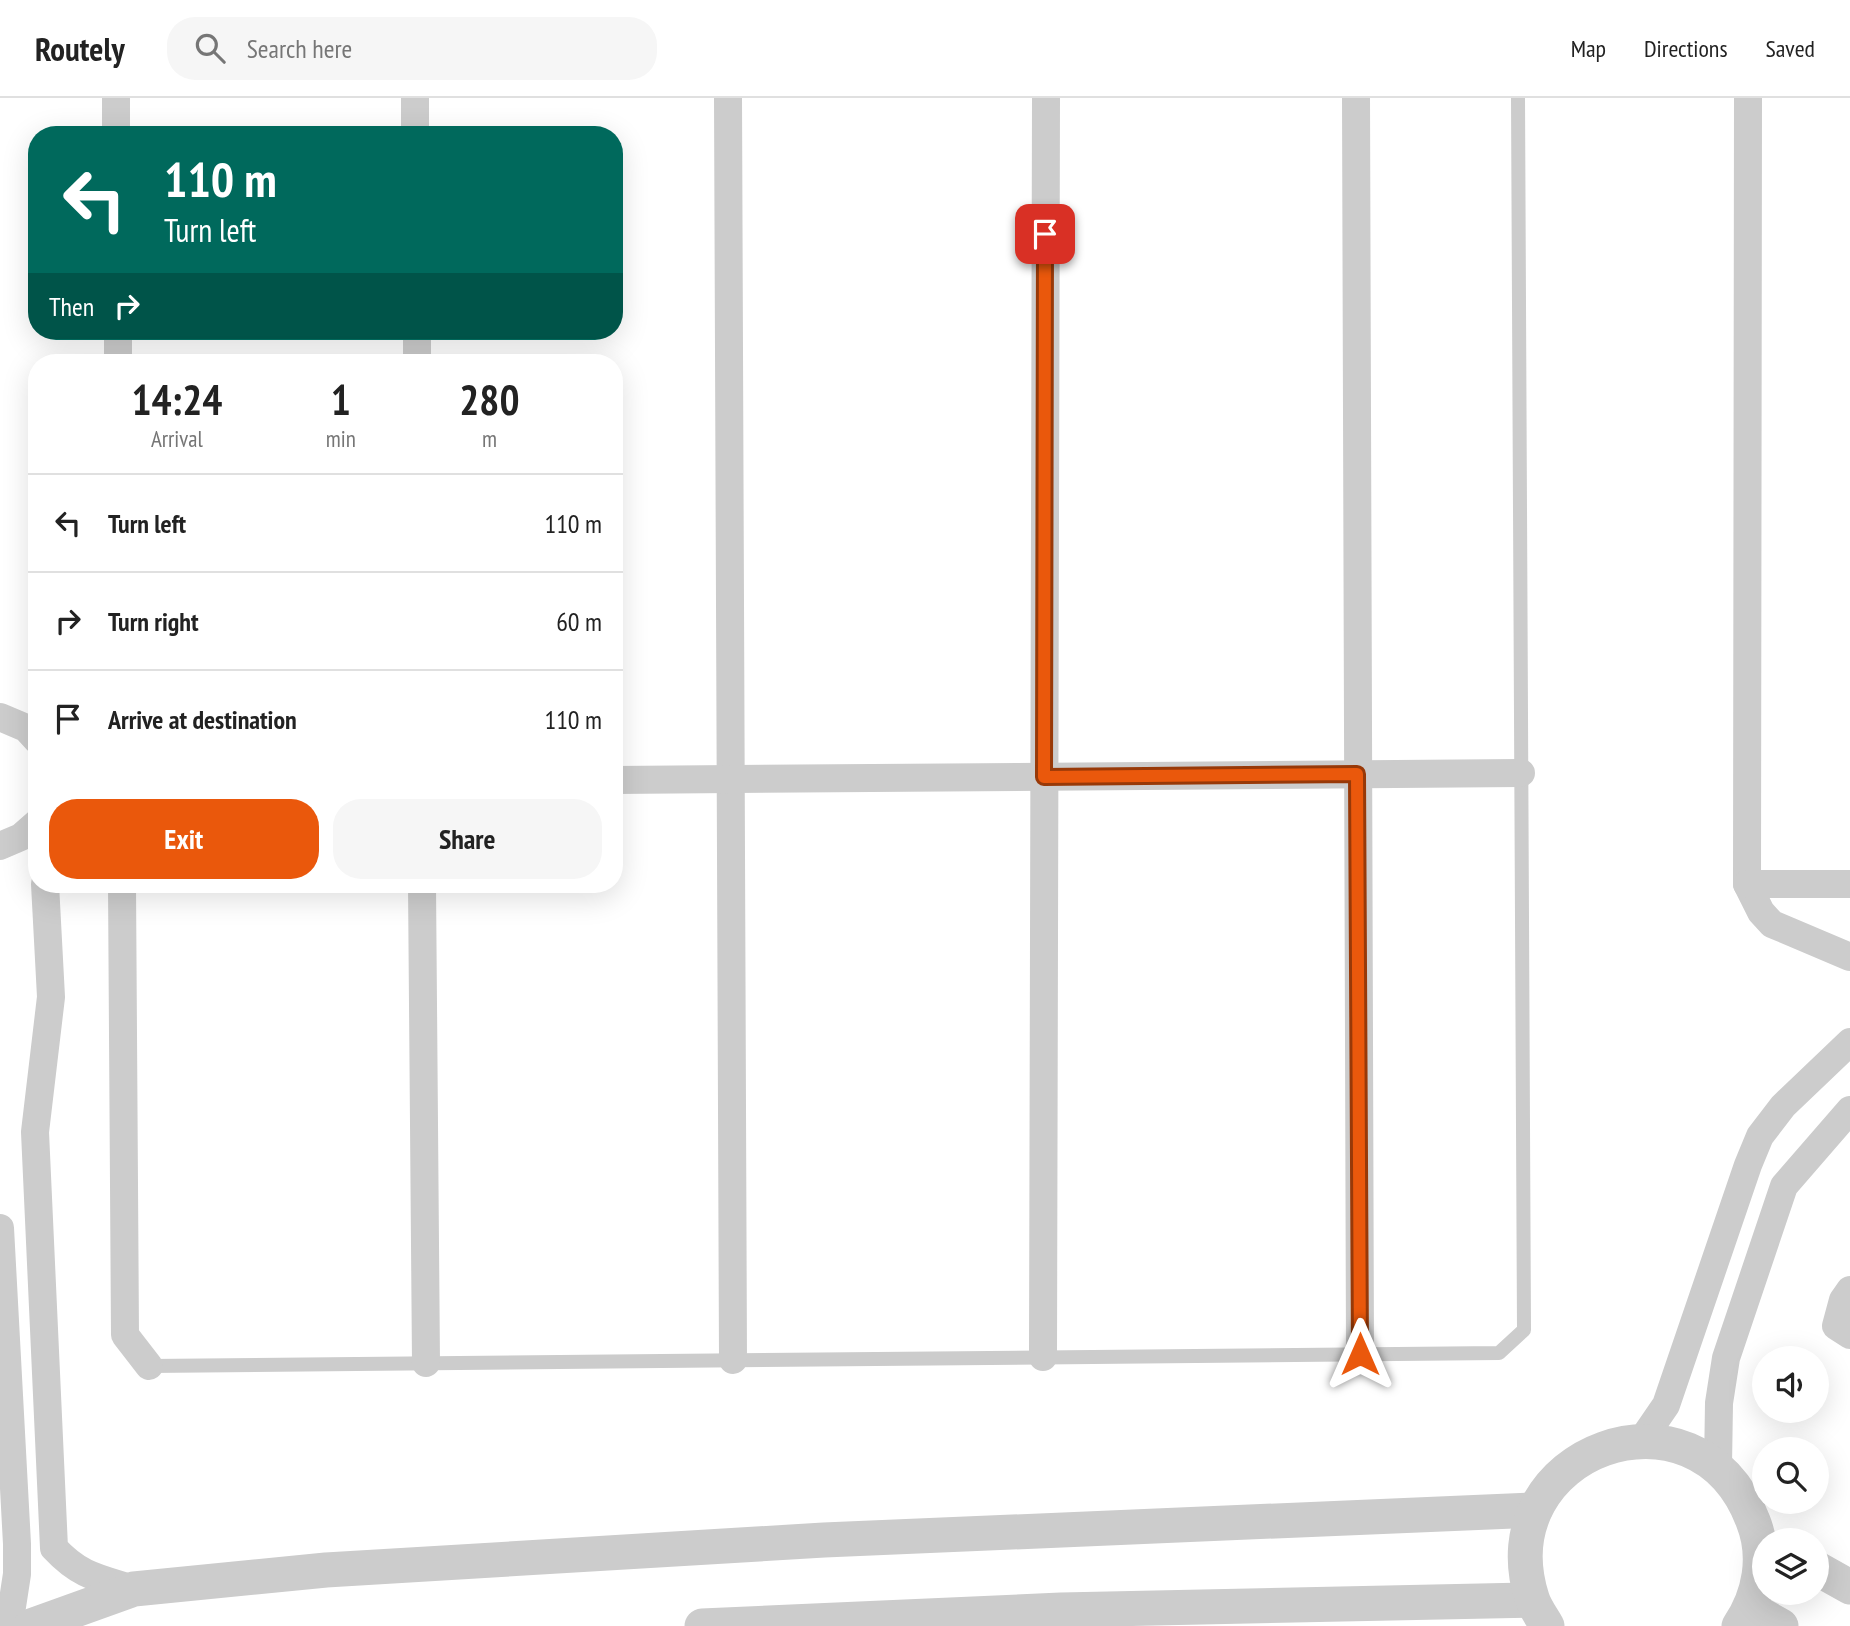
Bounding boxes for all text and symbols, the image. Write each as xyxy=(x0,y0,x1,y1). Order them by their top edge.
search box xyxy=(167,17,657,80)
text: Routely xyxy=(35,27,125,70)
icon: search xyxy=(191,29,229,67)
text: Search here xyxy=(247,32,352,65)
text: Map xyxy=(1571,33,1606,64)
text: Directions xyxy=(1644,33,1728,64)
text: Saved xyxy=(1766,33,1815,64)
text: 110 m xyxy=(164,147,277,211)
icon: left xyxy=(49,154,140,245)
pin xyxy=(1015,204,1075,264)
text: Turn left xyxy=(164,209,256,251)
icon: arrive xyxy=(1026,215,1064,253)
icon: right xyxy=(108,287,146,325)
text: Then xyxy=(49,290,94,323)
text: 14:24 xyxy=(131,372,222,427)
text: 1 xyxy=(331,372,351,427)
text: 280 xyxy=(459,372,520,427)
text: Arrival xyxy=(151,424,203,453)
text: min xyxy=(326,424,356,453)
text: m xyxy=(482,424,497,453)
icon: left xyxy=(49,504,87,542)
text: Turn left xyxy=(108,507,186,540)
text: 110 m xyxy=(544,507,602,540)
icon: right xyxy=(49,602,87,640)
text: Turn right xyxy=(108,605,199,638)
text: 60 m xyxy=(556,605,602,638)
icon: arrive xyxy=(49,700,87,738)
text: Arrive at destination xyxy=(108,703,297,736)
text: 110 m xyxy=(544,703,602,736)
button: Exit xyxy=(49,799,319,879)
button: Share xyxy=(333,799,602,879)
position arrow xyxy=(1323,1317,1397,1391)
map controls xyxy=(1752,1346,1829,1605)
button: sound xyxy=(1752,1346,1829,1423)
button: search xyxy=(1752,1437,1829,1514)
button: layers xyxy=(1752,1528,1829,1605)

